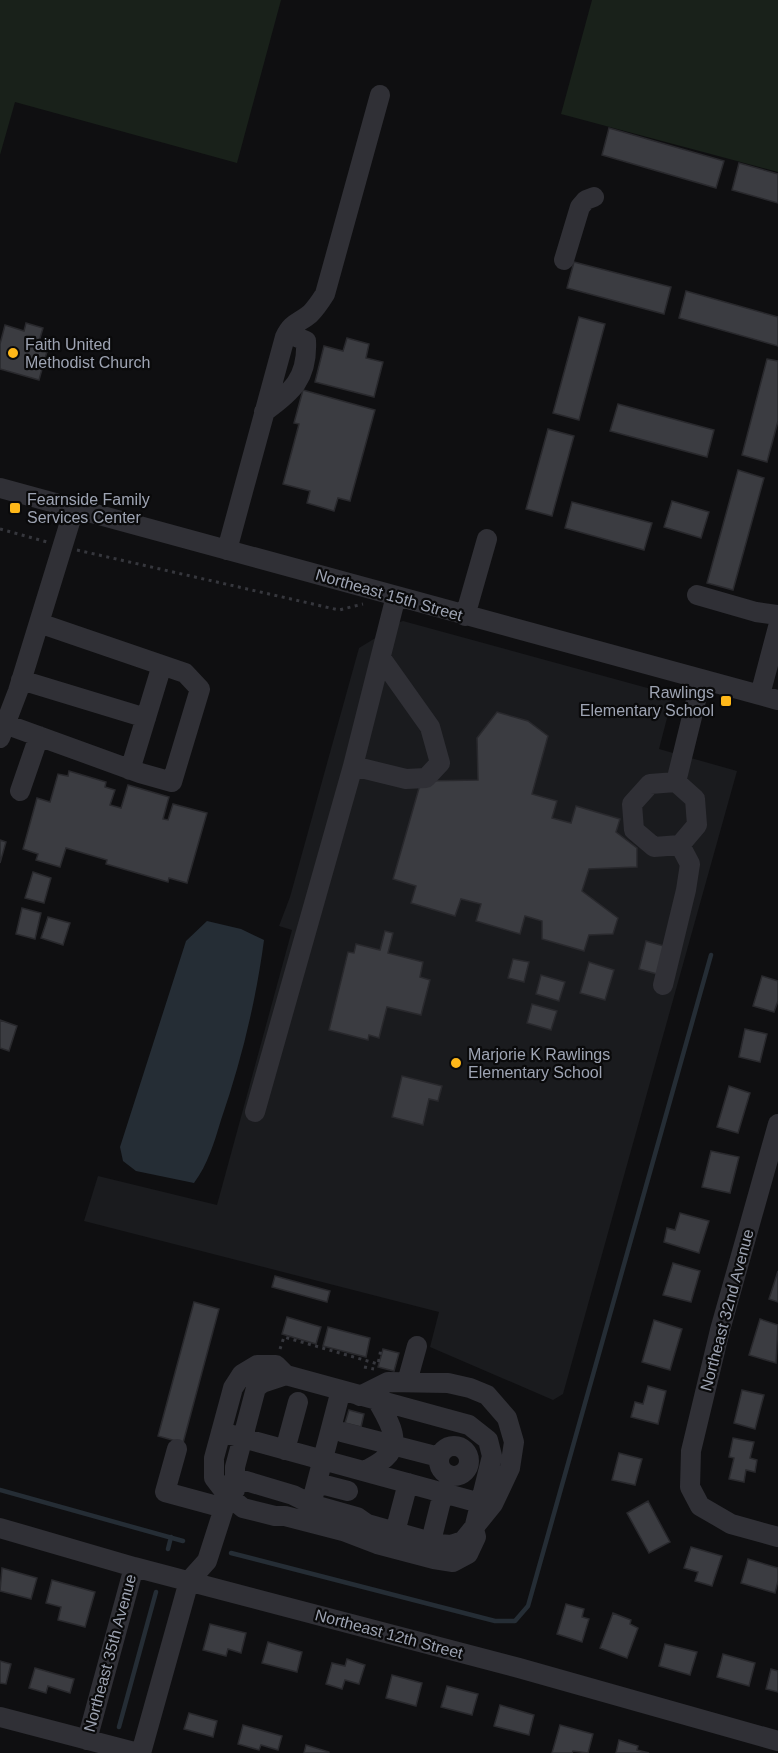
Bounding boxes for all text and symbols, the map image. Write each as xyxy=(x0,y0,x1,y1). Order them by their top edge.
place label: Faith United Methodist Church xyxy=(25,336,150,371)
marker: Faith United Methodist Church xyxy=(6,346,20,360)
place label: Fearnside Family Services Center xyxy=(27,491,150,526)
marker: Fearnside Family Services Center xyxy=(8,501,22,515)
street label: Northeast 15th Street xyxy=(314,566,465,624)
place label: Rawlings Elementary School xyxy=(580,684,714,719)
marker: Rawlings Elementary School xyxy=(719,694,733,708)
place label: Marjorie K Rawlings Elementary School xyxy=(468,1046,610,1081)
marker: Marjorie K Rawlings Elementary School xyxy=(449,1056,463,1070)
street label: Northeast 32nd Avenue xyxy=(697,1227,757,1393)
street label: Northeast 35th Avenue xyxy=(81,1572,139,1734)
street label: Northeast 12th Street xyxy=(313,1606,465,1662)

